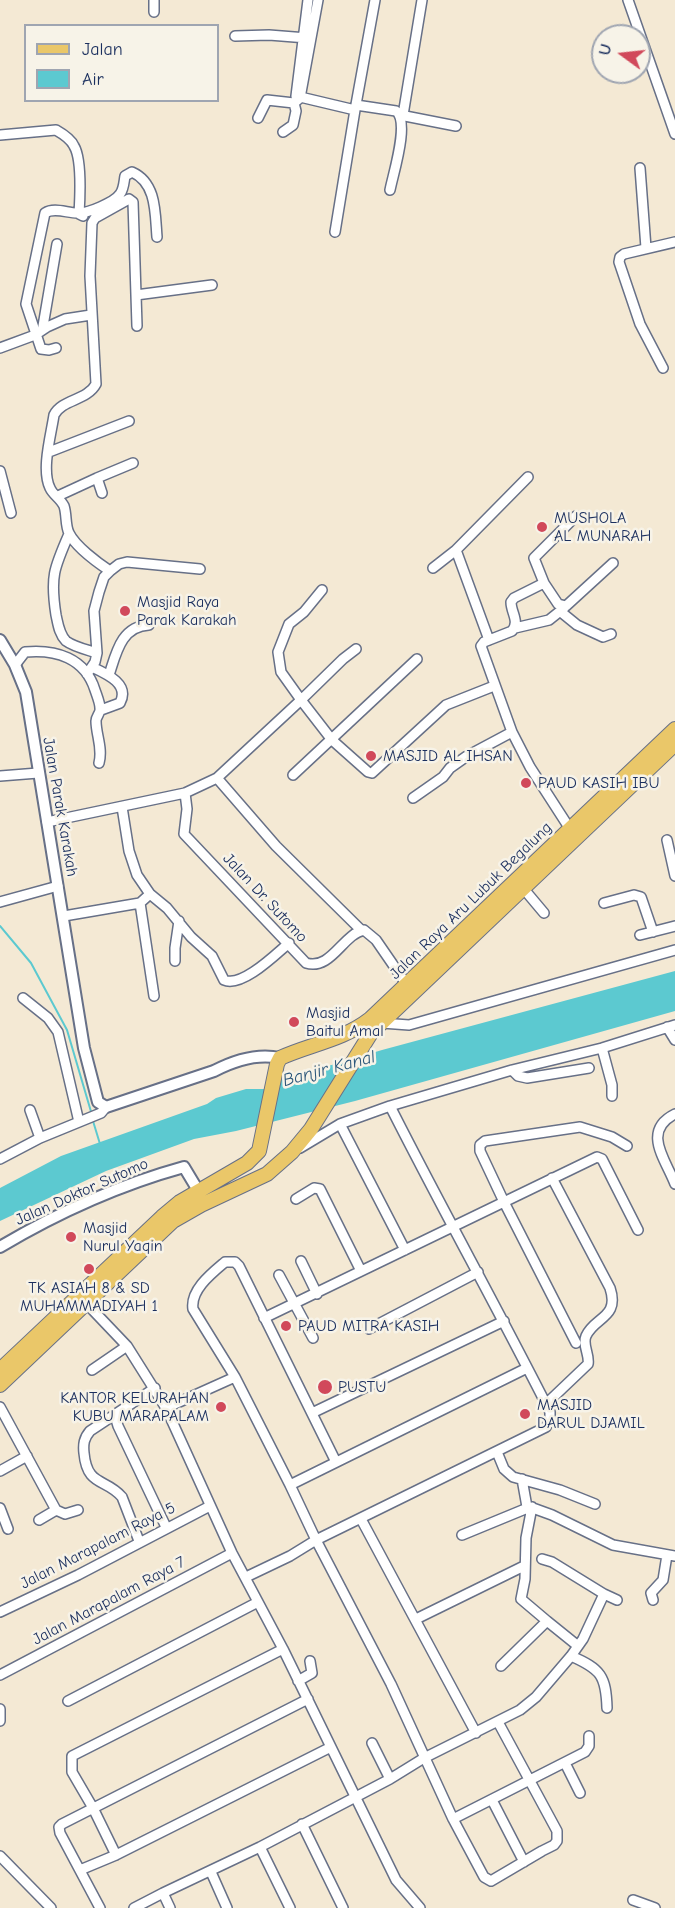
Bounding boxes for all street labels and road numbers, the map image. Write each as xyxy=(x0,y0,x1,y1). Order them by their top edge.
street label: Jalan Parak Karakah xyxy=(38,736,82,878)
street label: Jalan Raya Aru Lubuk Begalung xyxy=(386,818,556,984)
street label: Jalan Dr. Sutomo xyxy=(219,849,311,947)
street label: Jalan Doktor Sutomo xyxy=(13,1154,151,1230)
street label: Jalan Marapalam Raya 5 xyxy=(17,1499,179,1593)
street label: Jalan Marapalam Raya 7 xyxy=(29,1553,189,1649)

